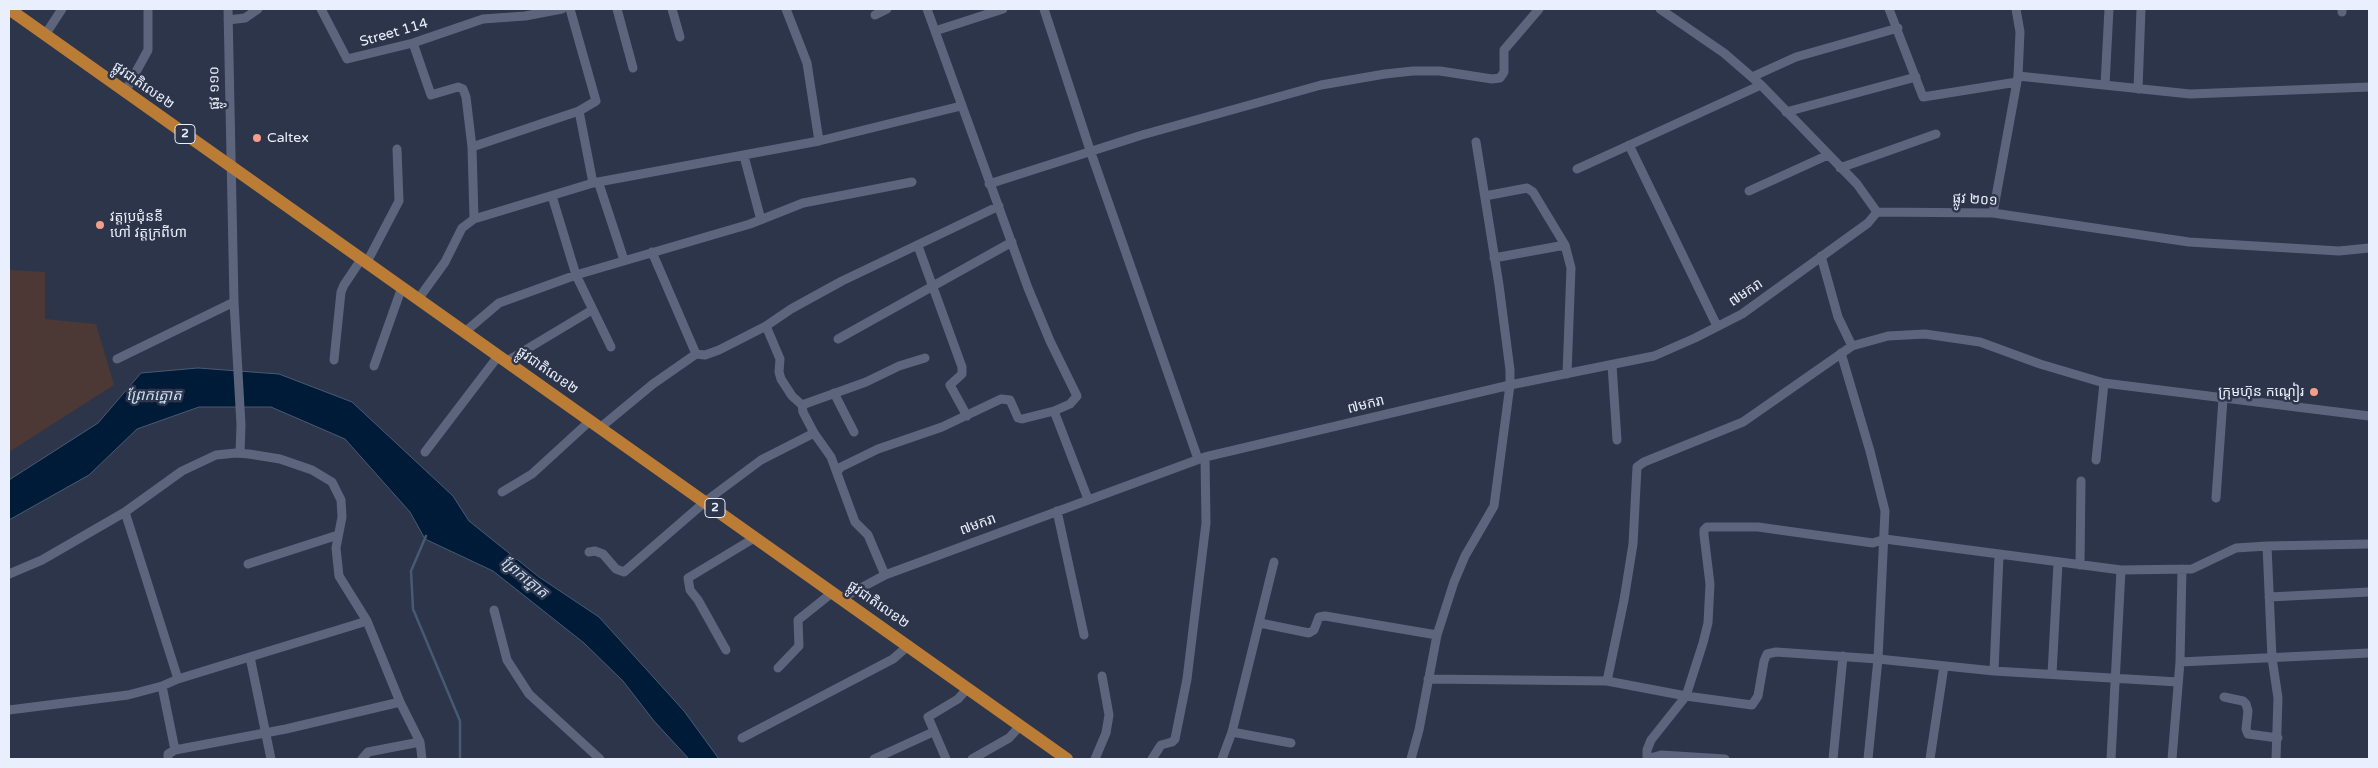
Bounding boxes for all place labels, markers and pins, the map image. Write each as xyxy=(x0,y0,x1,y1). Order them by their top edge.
place label: Caltex xyxy=(267,130,309,146)
marker: Caltex xyxy=(251,132,263,144)
place label: វត្តប្រជុំននី ហៅ វត្តក្រពីហា xyxy=(110,209,187,242)
marker: វត្តប្រជុំននី ហៅ វត្តក្រពីហា xyxy=(94,219,106,231)
place label: ក្រុមហ៊ុន កណ្តៀរ xyxy=(2218,384,2304,400)
marker: ក្រុមហ៊ុន កណ្តៀរ xyxy=(2308,386,2320,398)

